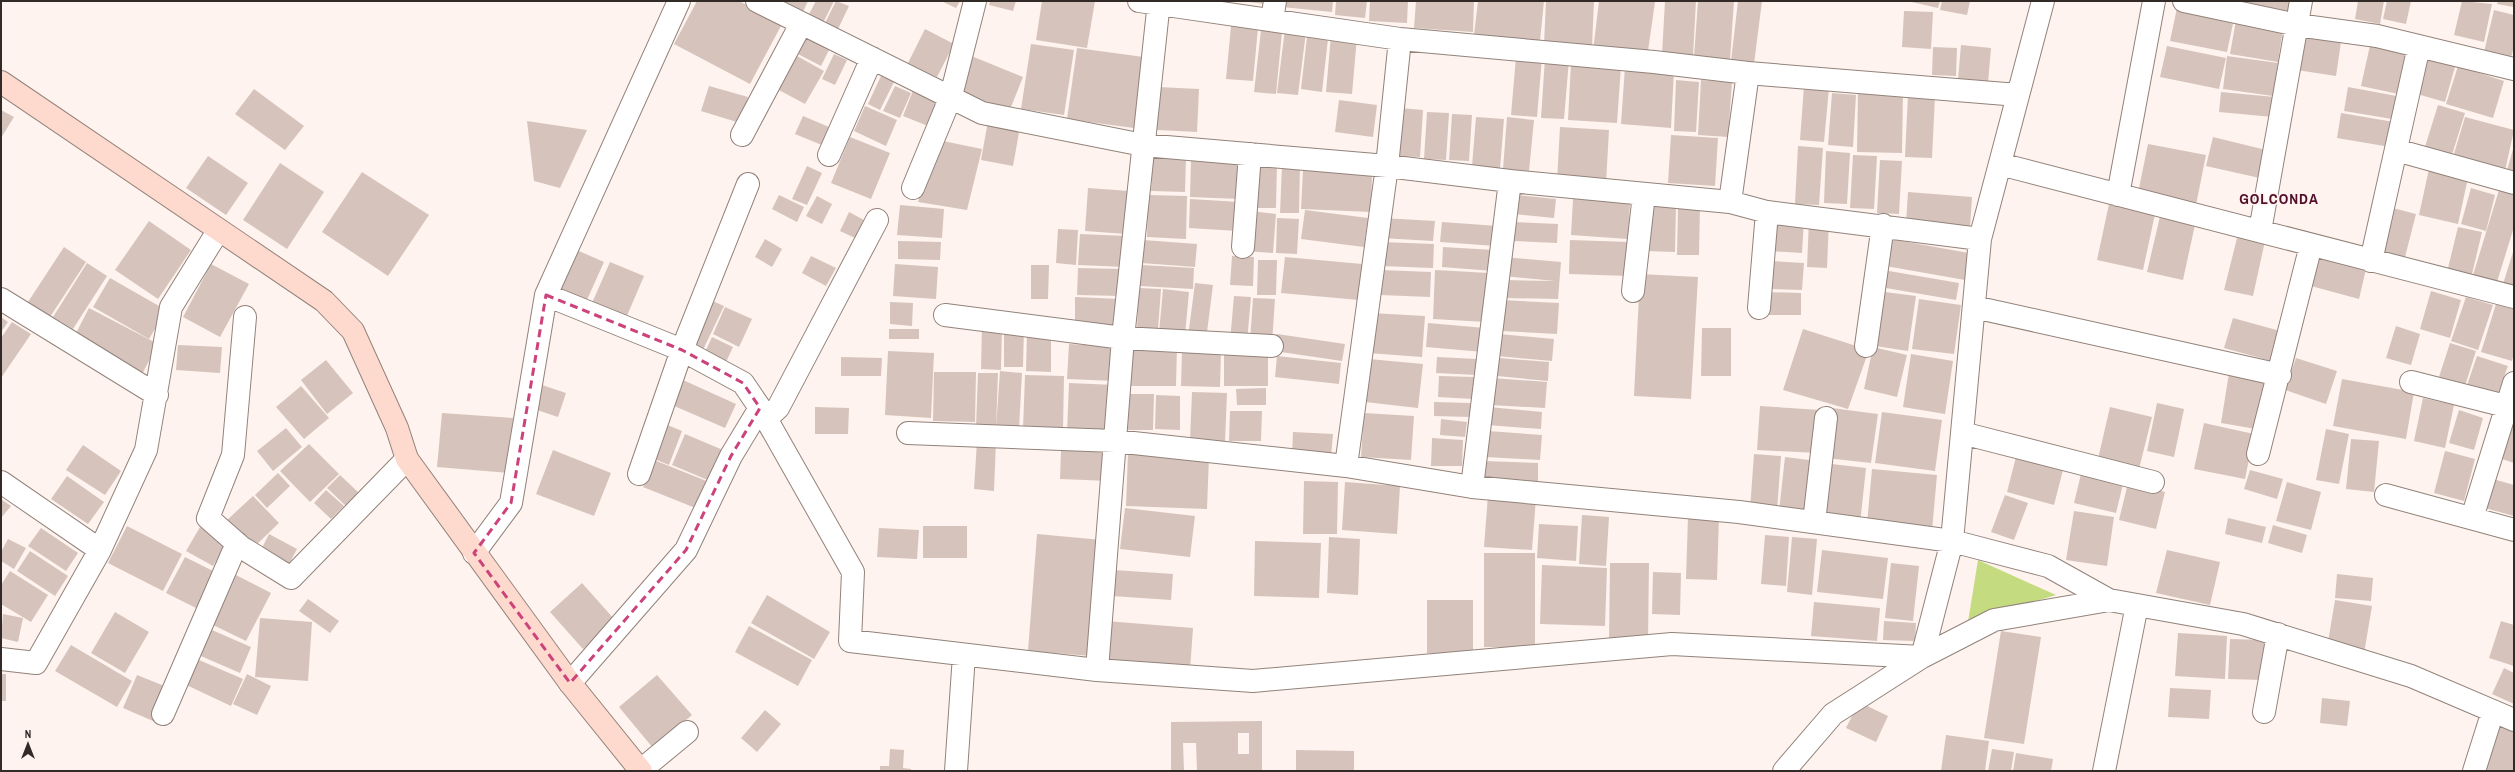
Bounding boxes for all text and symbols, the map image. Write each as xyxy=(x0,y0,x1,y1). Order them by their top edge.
district label: GOLCONDA xyxy=(2239,188,2319,209)
north arrow xyxy=(8,724,48,764)
text: N xyxy=(25,727,31,741)

